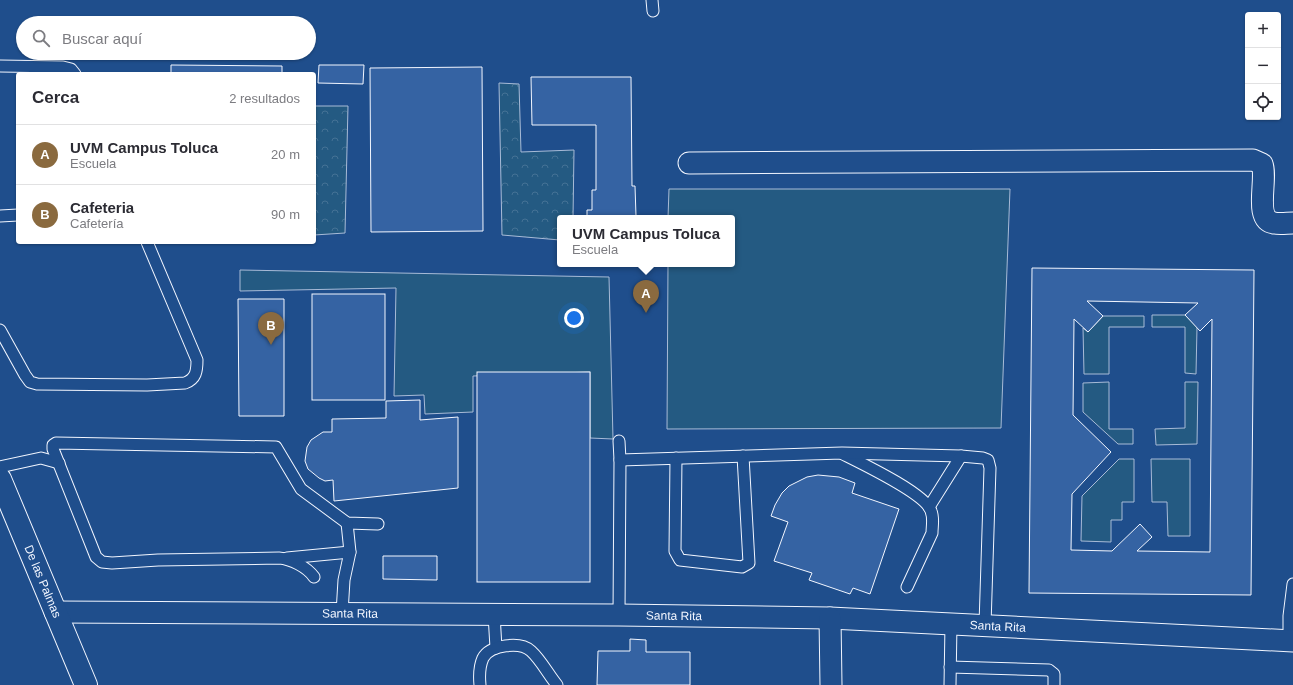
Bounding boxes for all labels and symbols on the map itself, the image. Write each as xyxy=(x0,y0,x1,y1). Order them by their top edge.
pin: A xyxy=(633,280,659,313)
your location xyxy=(564,308,584,328)
pin: B xyxy=(258,312,284,345)
street label: De las Palmas xyxy=(21,543,64,620)
street label: Santa Rita xyxy=(322,606,378,621)
street label: Santa Rita xyxy=(646,608,702,623)
street label: Santa Rita xyxy=(969,618,1026,635)

